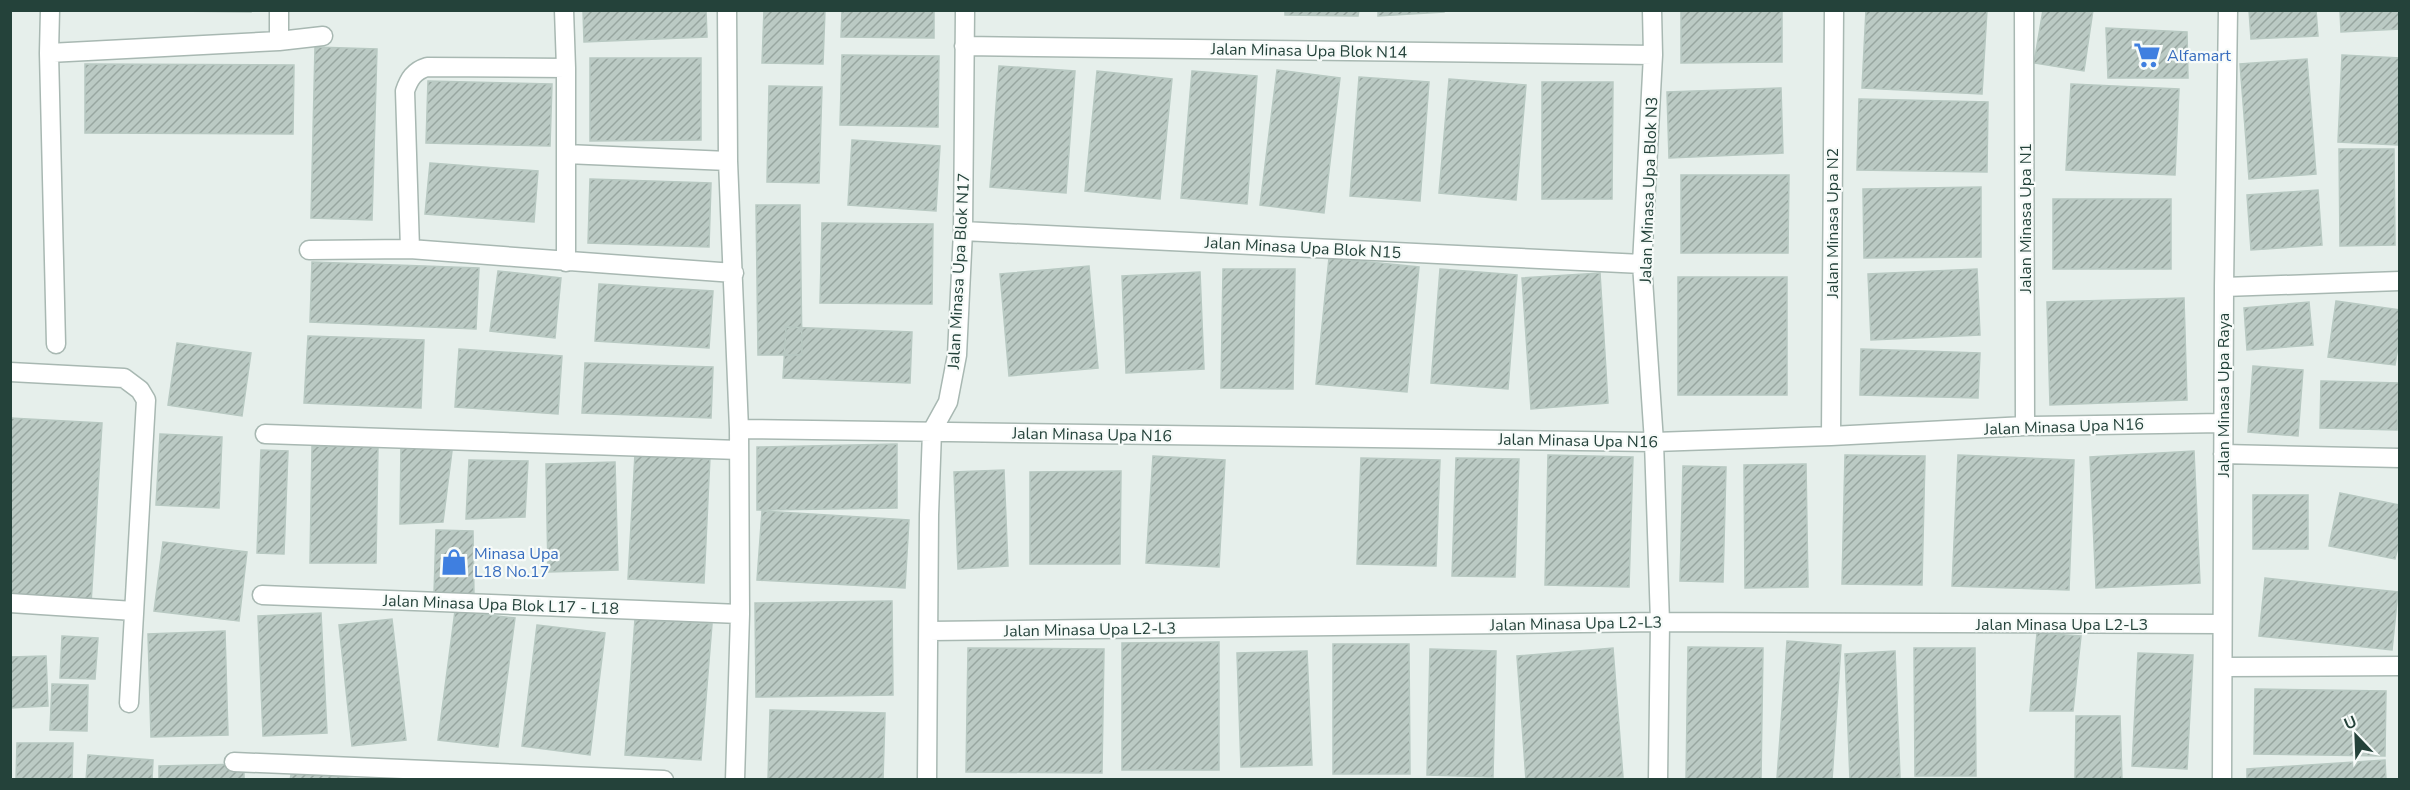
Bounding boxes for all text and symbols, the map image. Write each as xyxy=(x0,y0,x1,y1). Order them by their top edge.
street label: Jalan Minasa Upa Blok N14 xyxy=(1210,38,1408,64)
supermarket icon: Alfamart xyxy=(2132,40,2162,70)
place label: Alfamart xyxy=(2167,45,2231,67)
street label: Jalan Minasa Upa Blok N3 xyxy=(1635,96,1663,285)
street label: Jalan Minasa Upa N1 xyxy=(2015,143,2037,294)
street label: Jalan Minasa Upa N2 xyxy=(1822,148,1844,299)
street label: Jalan Minasa Upa Blok N17 xyxy=(943,172,975,371)
street label: Jalan Minasa Upa Blok N15 xyxy=(1203,232,1402,264)
street label: Jalan Minasa Upa Raya xyxy=(2213,313,2235,478)
street label: Jalan Minasa Upa N16 xyxy=(1983,413,2144,441)
street label: Jalan Minasa Upa N16 xyxy=(1011,423,1172,447)
street label: Jalan Minasa Upa N16 xyxy=(1497,429,1658,453)
place label: Minasa Upa L18 No.17 xyxy=(474,543,559,583)
shop icon: Minasa Upa L18 No.17 xyxy=(439,547,469,577)
street label: Jalan Minasa Upa Blok L17 - L18 xyxy=(382,590,619,620)
street label: Jalan Minasa Upa L2-L3 xyxy=(1489,611,1662,637)
street label: Jalan Minasa Upa L2-L3 xyxy=(1975,614,2148,636)
street label: Jalan Minasa Upa L2-L3 xyxy=(1003,617,1176,643)
north arrow xyxy=(2326,706,2386,766)
text: U xyxy=(2341,711,2360,736)

